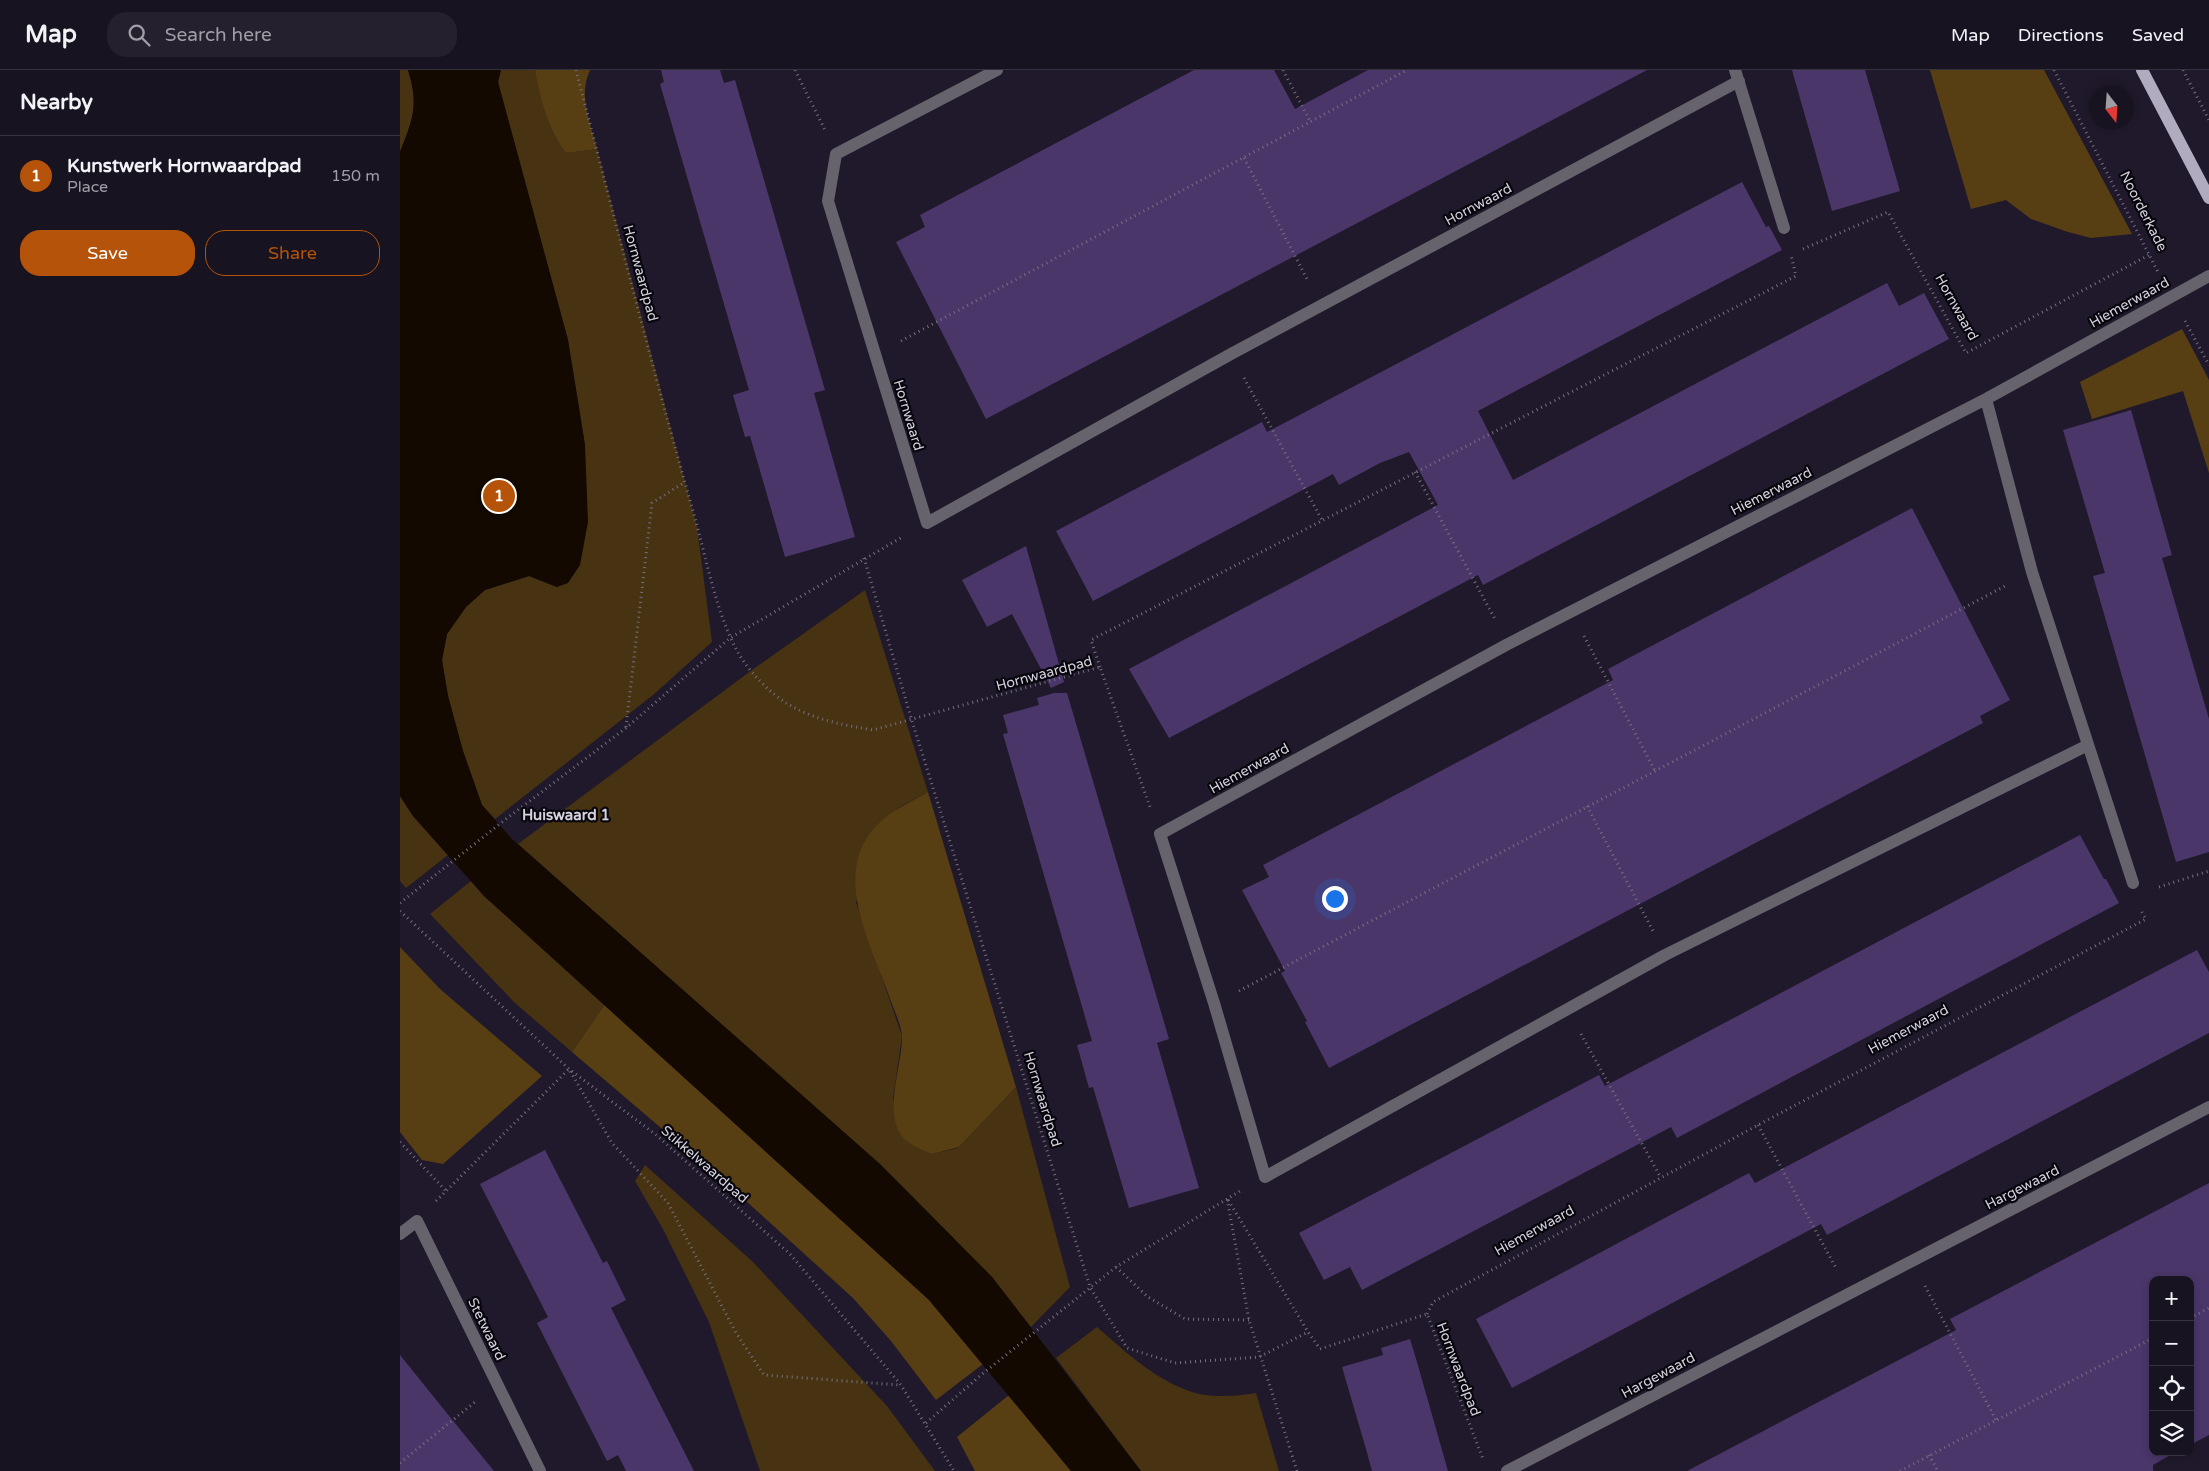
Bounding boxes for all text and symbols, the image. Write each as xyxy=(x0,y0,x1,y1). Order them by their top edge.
search box xyxy=(107,12,457,57)
text: Map xyxy=(25,20,77,49)
icon: search xyxy=(125,21,153,49)
text: Search here xyxy=(165,24,272,46)
text: Map xyxy=(1951,24,1990,46)
text: Directions xyxy=(2018,24,2104,46)
text: Saved xyxy=(2132,24,2184,46)
north arrow xyxy=(2089,85,2134,130)
text: Nearby xyxy=(20,90,93,115)
text: Kunstwerk Hornwaardpad xyxy=(67,155,302,177)
text: 1 xyxy=(31,166,41,186)
text: 150 m xyxy=(331,166,380,186)
street label: Noorderkade xyxy=(2116,168,2171,254)
text: Place xyxy=(67,177,108,197)
street label: Hornwaard xyxy=(1442,180,1515,229)
street label: Hornwaardpad xyxy=(620,223,662,323)
button: Save xyxy=(20,230,195,276)
button: Share xyxy=(205,230,380,276)
street label: Hornwaard xyxy=(1931,271,1982,343)
street label: Hiemerwaard xyxy=(2086,273,2172,331)
street label: Hornwaard xyxy=(890,378,927,453)
street label: Hiemerwaard xyxy=(1728,464,1815,519)
pin: 1 xyxy=(483,477,515,515)
street label: Hornwaardpad xyxy=(994,652,1094,694)
street label: Hiemerwaard xyxy=(1206,739,1292,797)
district label: Huiswaard 1 xyxy=(522,806,610,824)
your location xyxy=(1322,886,1348,912)
street label: Hiemerwaard xyxy=(1865,1001,1951,1058)
street label: Hornwaardpad xyxy=(1020,1049,1065,1149)
street label: Stikkelwaardpad xyxy=(658,1122,752,1207)
street label: Hargewaard xyxy=(1982,1161,2062,1213)
street label: Hiemerwaard xyxy=(1491,1201,1577,1259)
map controls xyxy=(2149,1276,2194,1456)
button: + xyxy=(2149,1276,2194,1321)
street label: Stetwaard xyxy=(464,1295,509,1363)
street label: Hornwaardpad xyxy=(1433,1320,1484,1418)
button: − xyxy=(2149,1321,2194,1366)
street label: Hargewaard xyxy=(1618,1349,1698,1402)
button: locate xyxy=(2149,1366,2194,1411)
button: layers xyxy=(2149,1411,2194,1456)

